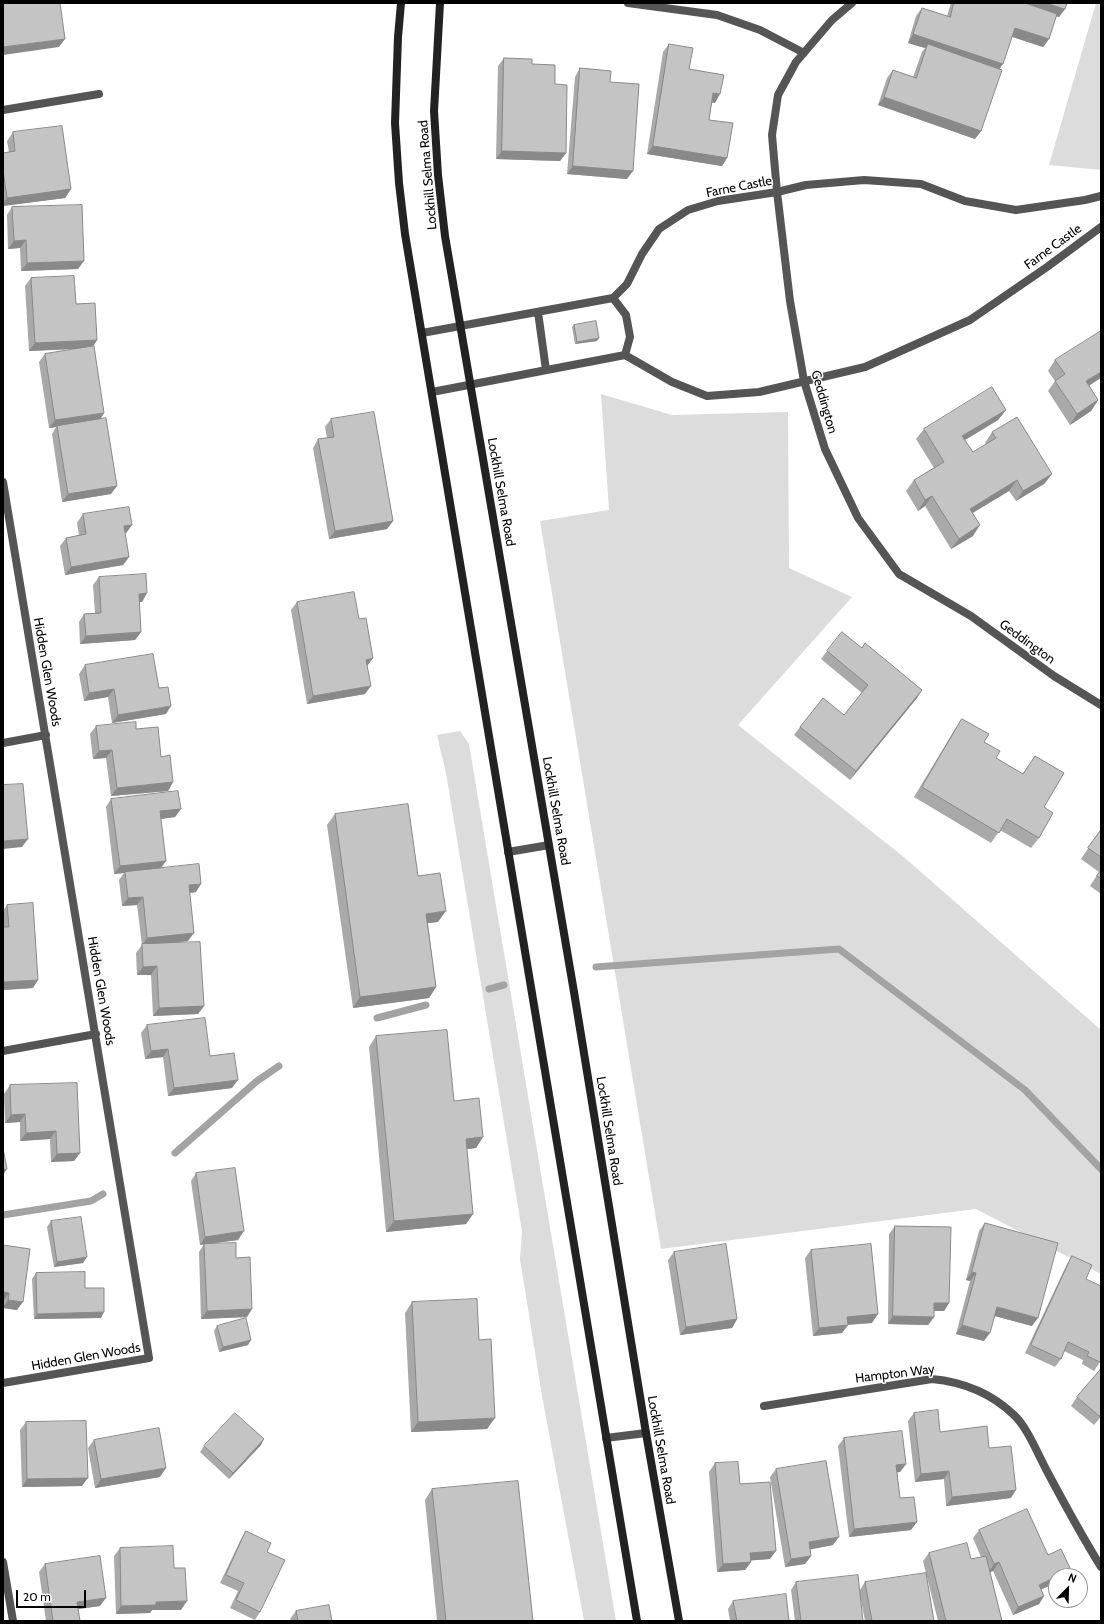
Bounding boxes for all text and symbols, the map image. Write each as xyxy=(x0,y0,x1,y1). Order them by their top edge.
street label: Lockhill Selma Road xyxy=(415,119,441,231)
street label: Farne Castle xyxy=(705,173,773,201)
street label: Farne Castle xyxy=(1021,221,1085,273)
street label: Geddington xyxy=(808,369,840,435)
street label: Lockhill Selma Road xyxy=(484,436,518,548)
street label: Hidden Glen Woods xyxy=(30,616,64,728)
street label: Geddington xyxy=(996,617,1058,667)
street label: Lockhill Selma Road xyxy=(539,755,573,867)
street label: Hidden Glen Woods xyxy=(84,935,118,1047)
street label: Lockhill Selma Road xyxy=(593,1075,625,1187)
street label: Hidden Glen Woods xyxy=(30,1340,142,1374)
street label: Hampton Way xyxy=(854,1361,936,1387)
street label: Lockhill Selma Road xyxy=(644,1394,678,1506)
north arrow xyxy=(1048,1568,1088,1608)
text: N xyxy=(1066,1570,1079,1586)
scale bar xyxy=(18,1582,88,1608)
text: 20 m xyxy=(23,1589,51,1604)

